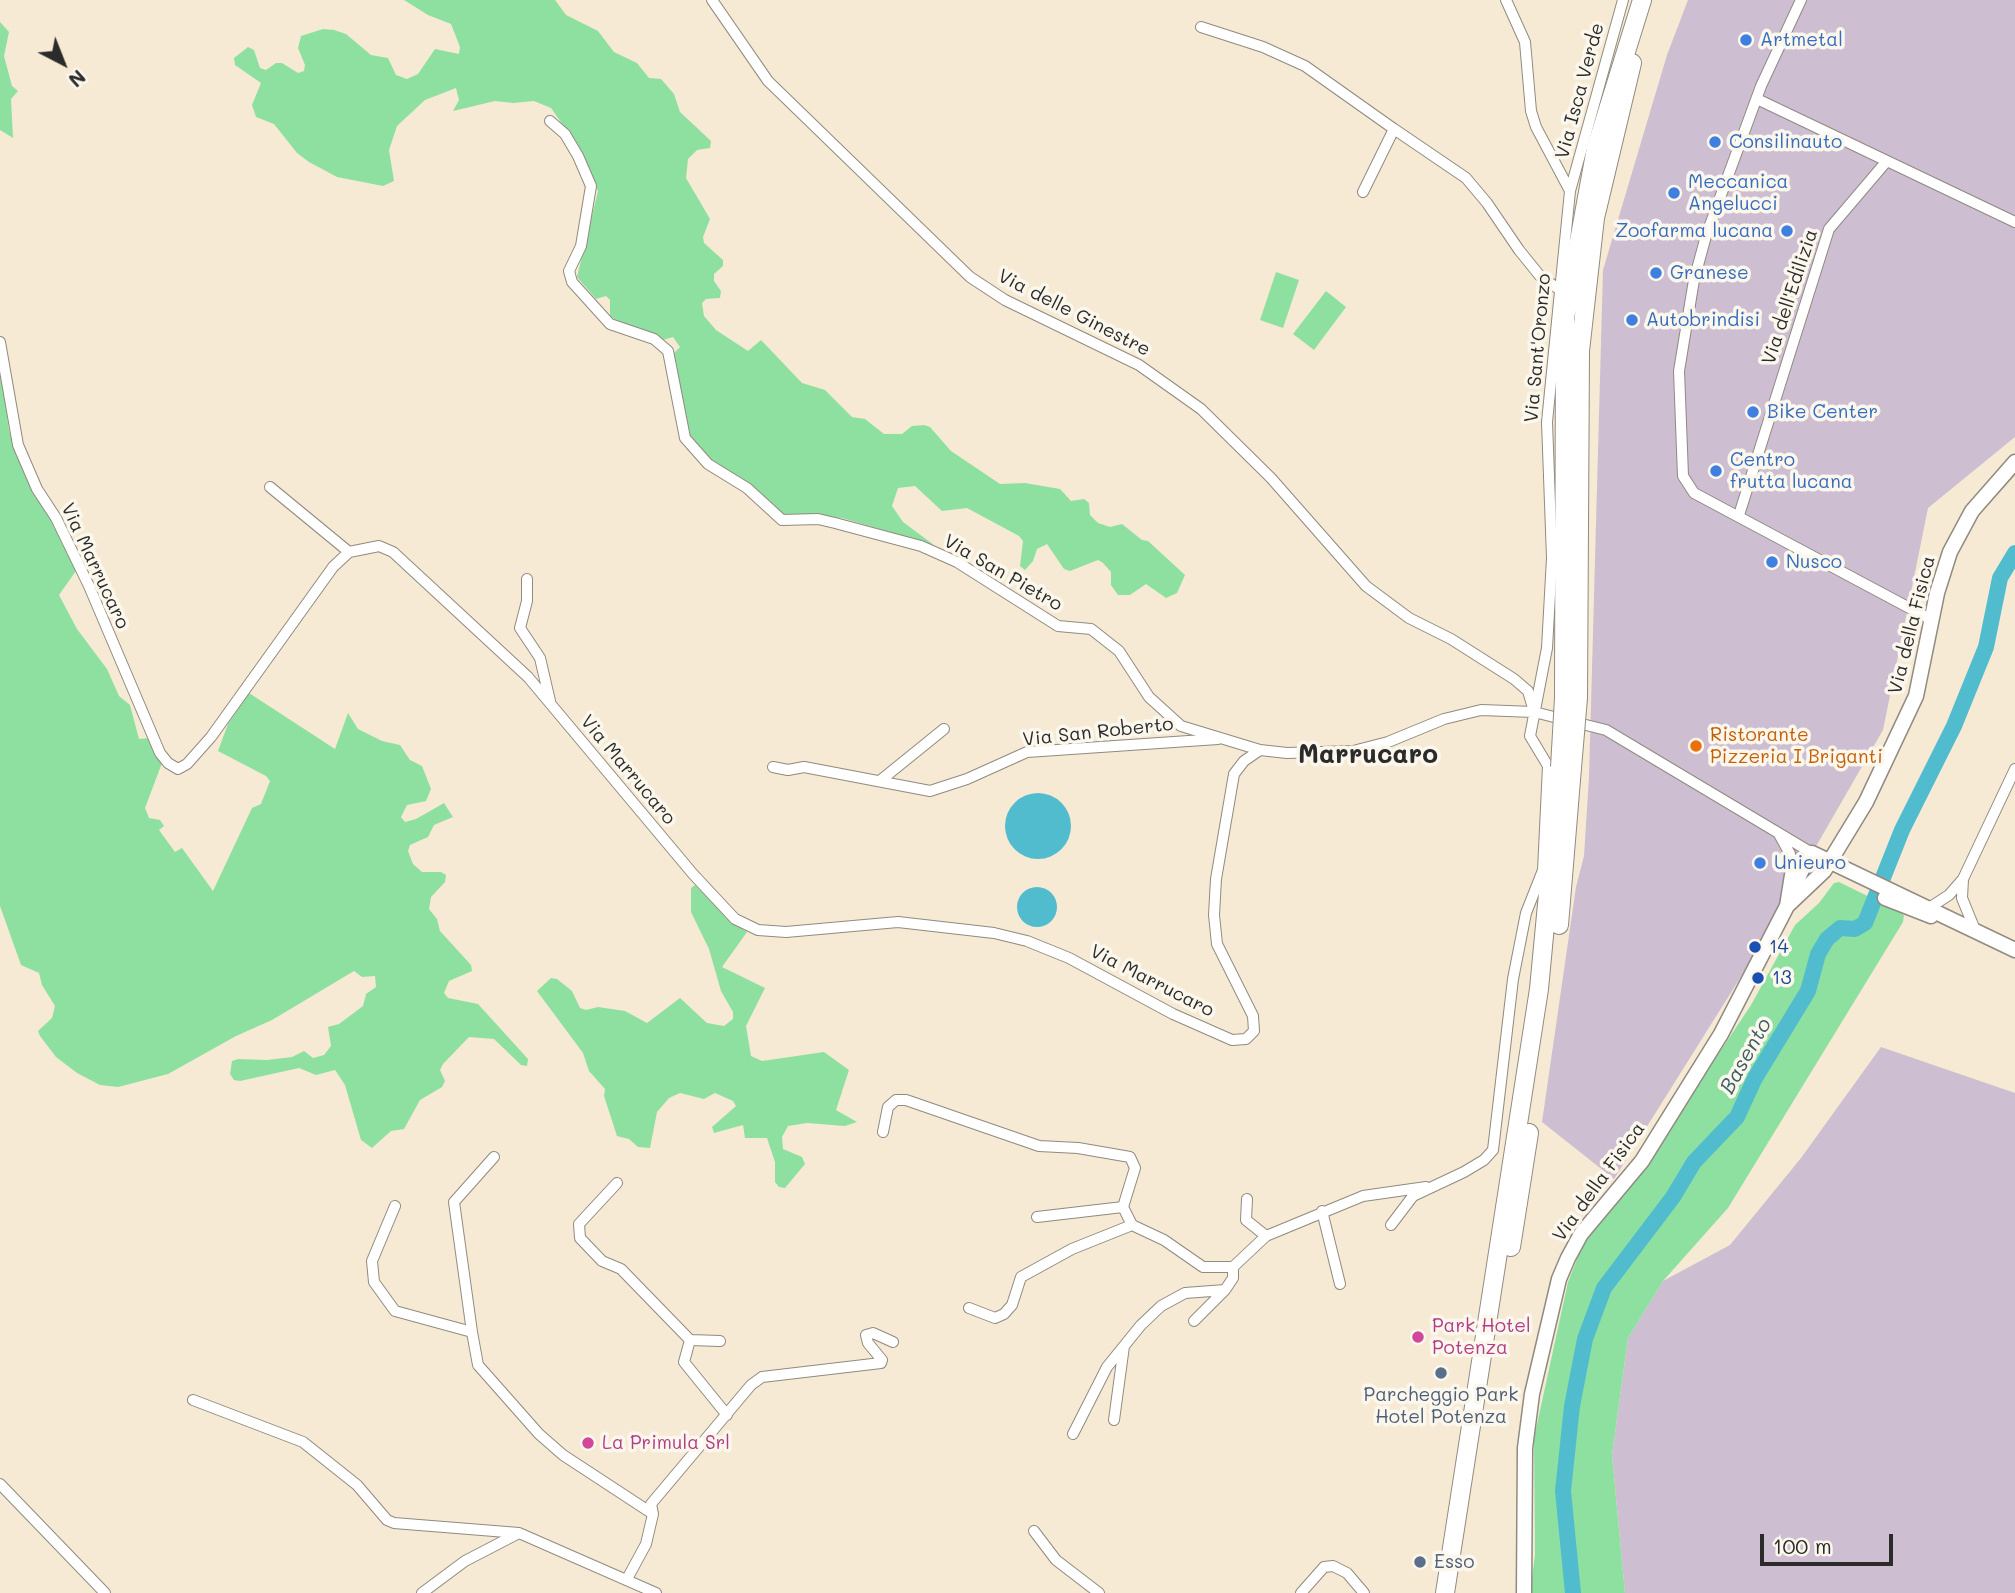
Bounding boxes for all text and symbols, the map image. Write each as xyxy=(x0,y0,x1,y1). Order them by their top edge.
street label: Via Isca Verde xyxy=(1551,20,1609,162)
north arrow xyxy=(28,28,98,98)
place label: Artmetal xyxy=(1760,29,1843,51)
marker: Artmetal xyxy=(1738,32,1754,48)
text: N xyxy=(64,65,91,93)
place label: Consilinauto xyxy=(1729,131,1842,153)
marker: Consilinauto xyxy=(1707,134,1723,150)
place label: Meccanica Angelucci xyxy=(1688,171,1788,215)
marker: Meccanica Angelucci xyxy=(1666,185,1682,201)
place label: Zoofarma lucana xyxy=(1615,220,1773,242)
marker: Zoofarma lucana xyxy=(1779,223,1795,239)
street label: Via dell'Edilizia xyxy=(1757,226,1823,368)
place label: Granese xyxy=(1670,262,1749,284)
street label: Via delle Ginestre xyxy=(994,265,1154,361)
marker: Granese xyxy=(1648,265,1664,281)
street label: Via Sant'Oronzo xyxy=(1520,272,1556,424)
place label: Autobrindisi xyxy=(1646,309,1760,331)
marker: Autobrindisi xyxy=(1624,312,1640,328)
place label: Bike Center xyxy=(1767,401,1878,423)
marker: Bike Center xyxy=(1745,404,1761,420)
place label: Centro frutta lucana xyxy=(1730,449,1852,493)
marker: Centro frutta lucana xyxy=(1708,463,1724,479)
street label: Via Marrucaro xyxy=(56,499,134,633)
street label: Via San Pietro xyxy=(940,530,1066,616)
place label: Nusco xyxy=(1786,551,1842,573)
street label: Via della Fisica xyxy=(1884,553,1940,697)
marker: Nusco xyxy=(1764,554,1780,570)
street label: Via Marrucaro xyxy=(575,711,681,829)
street label: Via San Roberto xyxy=(1021,713,1175,751)
place label: Ristorante Pizzeria I Briganti xyxy=(1710,724,1883,768)
marker: Ristorante Pizzeria I Briganti xyxy=(1688,738,1704,754)
district label: Marrucaro xyxy=(1298,739,1438,771)
place label: Unieuro xyxy=(1774,852,1846,874)
marker: Unieuro xyxy=(1752,855,1768,871)
place label: 14 xyxy=(1769,936,1789,958)
marker: 14 xyxy=(1747,939,1763,955)
street label: Via Marrucaro xyxy=(1086,940,1218,1022)
place label: 13 xyxy=(1772,967,1792,989)
marker: 13 xyxy=(1750,970,1766,986)
water label: Basento xyxy=(1715,1014,1777,1098)
street label: Via della Fisica xyxy=(1548,1118,1650,1246)
place label: Park Hotel Potenza xyxy=(1432,1315,1531,1359)
marker: Park Hotel Potenza xyxy=(1410,1329,1426,1345)
marker: Parcheggio Park Hotel Potenza xyxy=(1433,1365,1449,1381)
place label: Parcheggio Park Hotel Potenza xyxy=(1364,1384,1518,1428)
place label: La Primula Srl xyxy=(602,1432,730,1454)
marker: La Primula Srl xyxy=(580,1435,596,1451)
scale bar xyxy=(1763,1520,1896,1564)
text: 100 m xyxy=(1773,1532,1832,1559)
place label: Esso xyxy=(1434,1551,1475,1573)
marker: Esso xyxy=(1412,1554,1428,1570)

